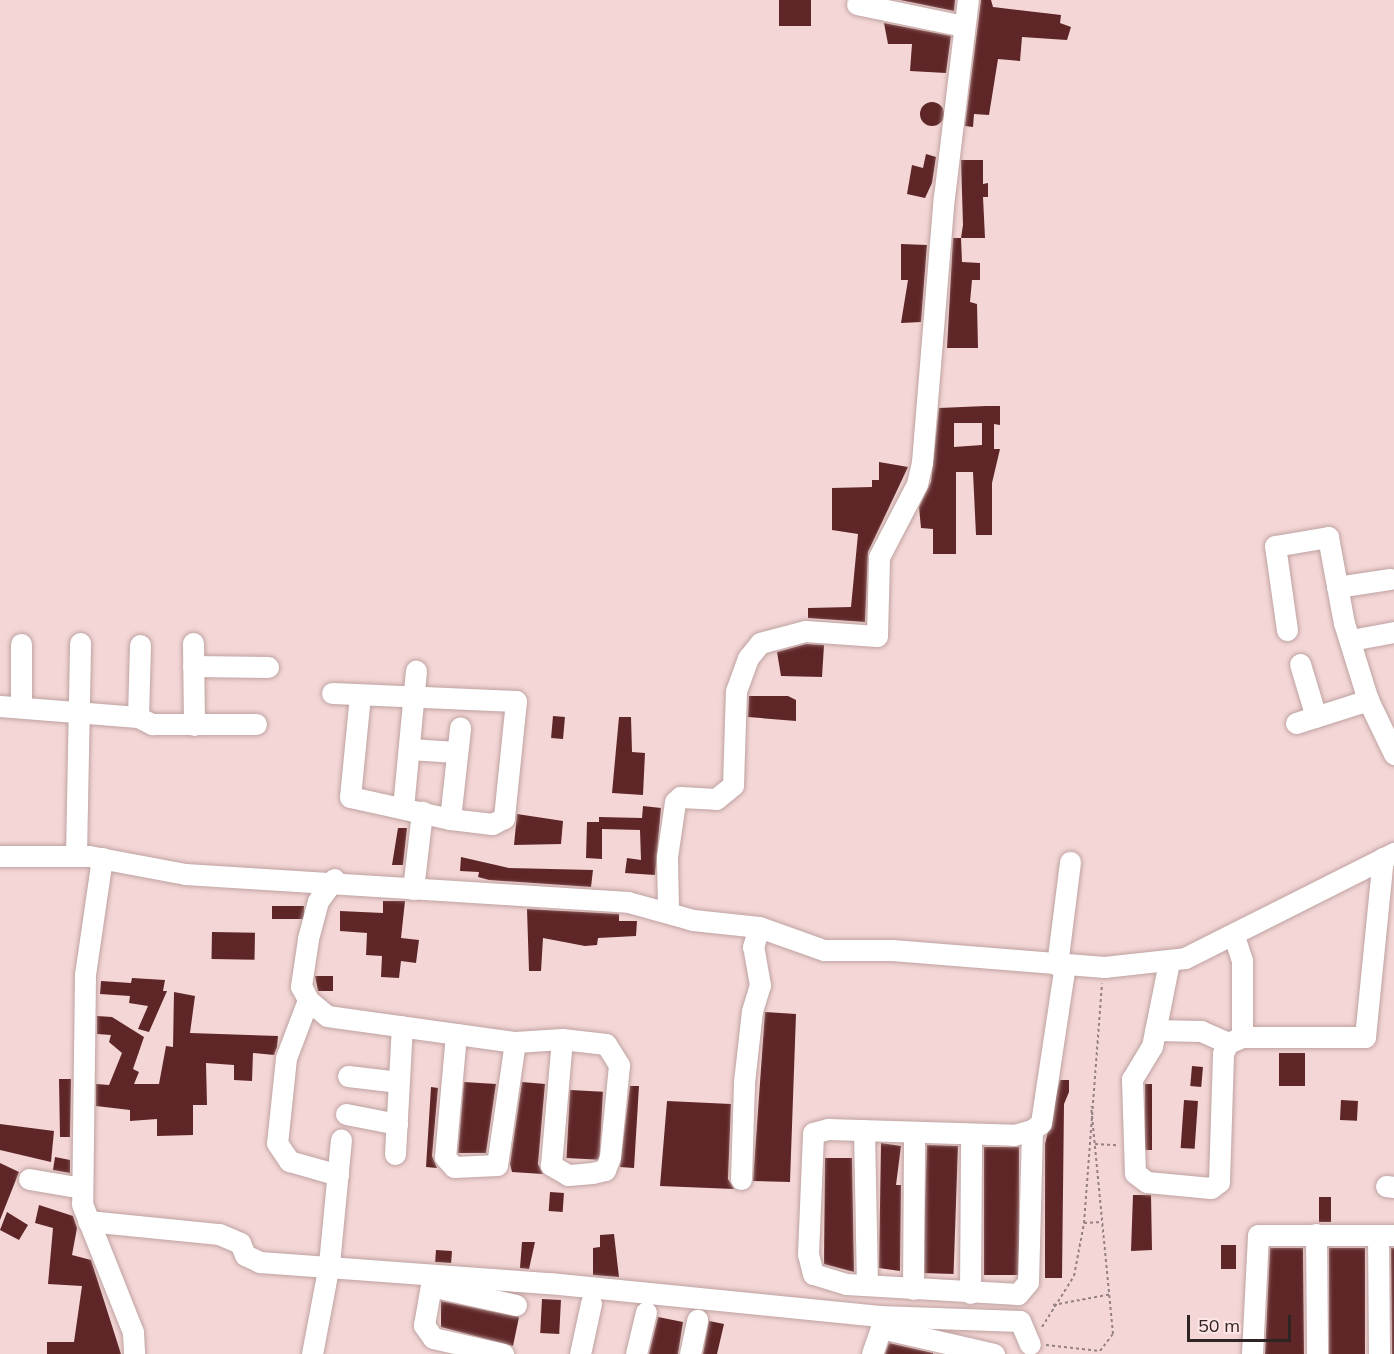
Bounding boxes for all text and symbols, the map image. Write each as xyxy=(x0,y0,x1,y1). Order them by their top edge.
scale bar xyxy=(1190,1303,1294,1341)
text: 50 m xyxy=(1198,1314,1240,1337)

